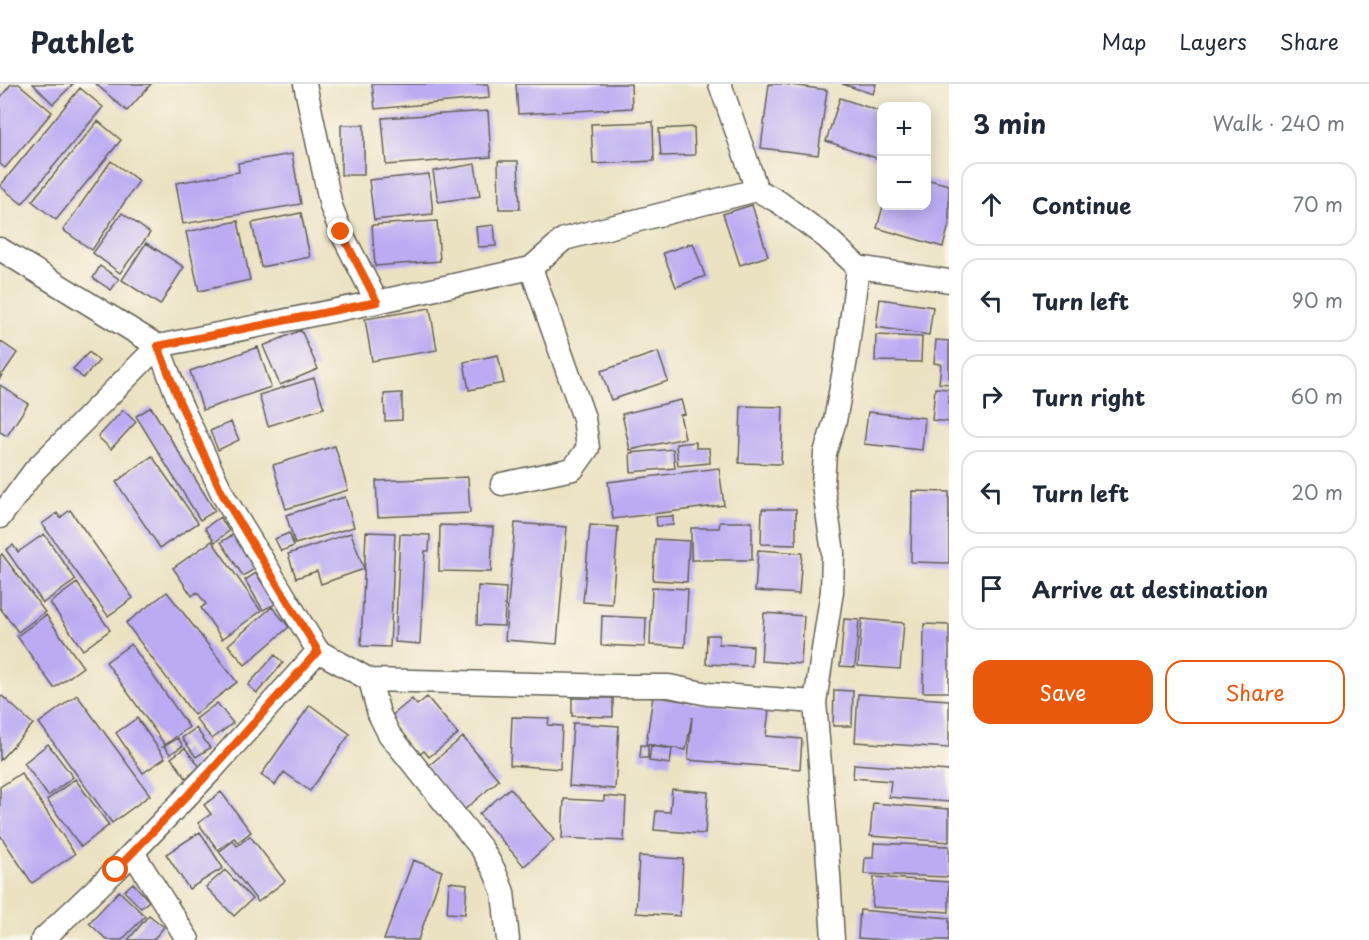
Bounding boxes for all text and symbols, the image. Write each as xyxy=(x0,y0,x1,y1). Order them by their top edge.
text: Pathlet xyxy=(30,20,134,63)
text: Map xyxy=(1102,25,1146,57)
text: Layers xyxy=(1179,25,1247,57)
text: Share xyxy=(1280,25,1339,57)
map controls xyxy=(877,102,931,210)
button: + xyxy=(877,102,931,156)
text: 3 min xyxy=(973,104,1046,143)
text: Walk · 240 m xyxy=(1212,108,1345,138)
button: − xyxy=(877,156,931,210)
icon: ahead xyxy=(975,188,1008,221)
text: Continue xyxy=(1032,188,1131,221)
text: 70 m xyxy=(1293,189,1343,219)
route end xyxy=(327,218,353,244)
icon: left xyxy=(975,284,1008,317)
text: Turn left xyxy=(1032,284,1129,317)
text: 90 m xyxy=(1292,285,1343,315)
icon: right xyxy=(975,380,1008,413)
text: Turn right xyxy=(1032,380,1145,413)
text: 60 m xyxy=(1291,381,1343,411)
icon: left xyxy=(975,476,1008,509)
text: Turn left xyxy=(1032,476,1129,509)
text: 20 m xyxy=(1291,477,1343,507)
icon: arrive xyxy=(975,572,1008,605)
text: Arrive at destination xyxy=(1032,572,1268,605)
button: Save xyxy=(973,660,1153,724)
button: Share xyxy=(1165,660,1345,724)
route start xyxy=(102,856,128,882)

